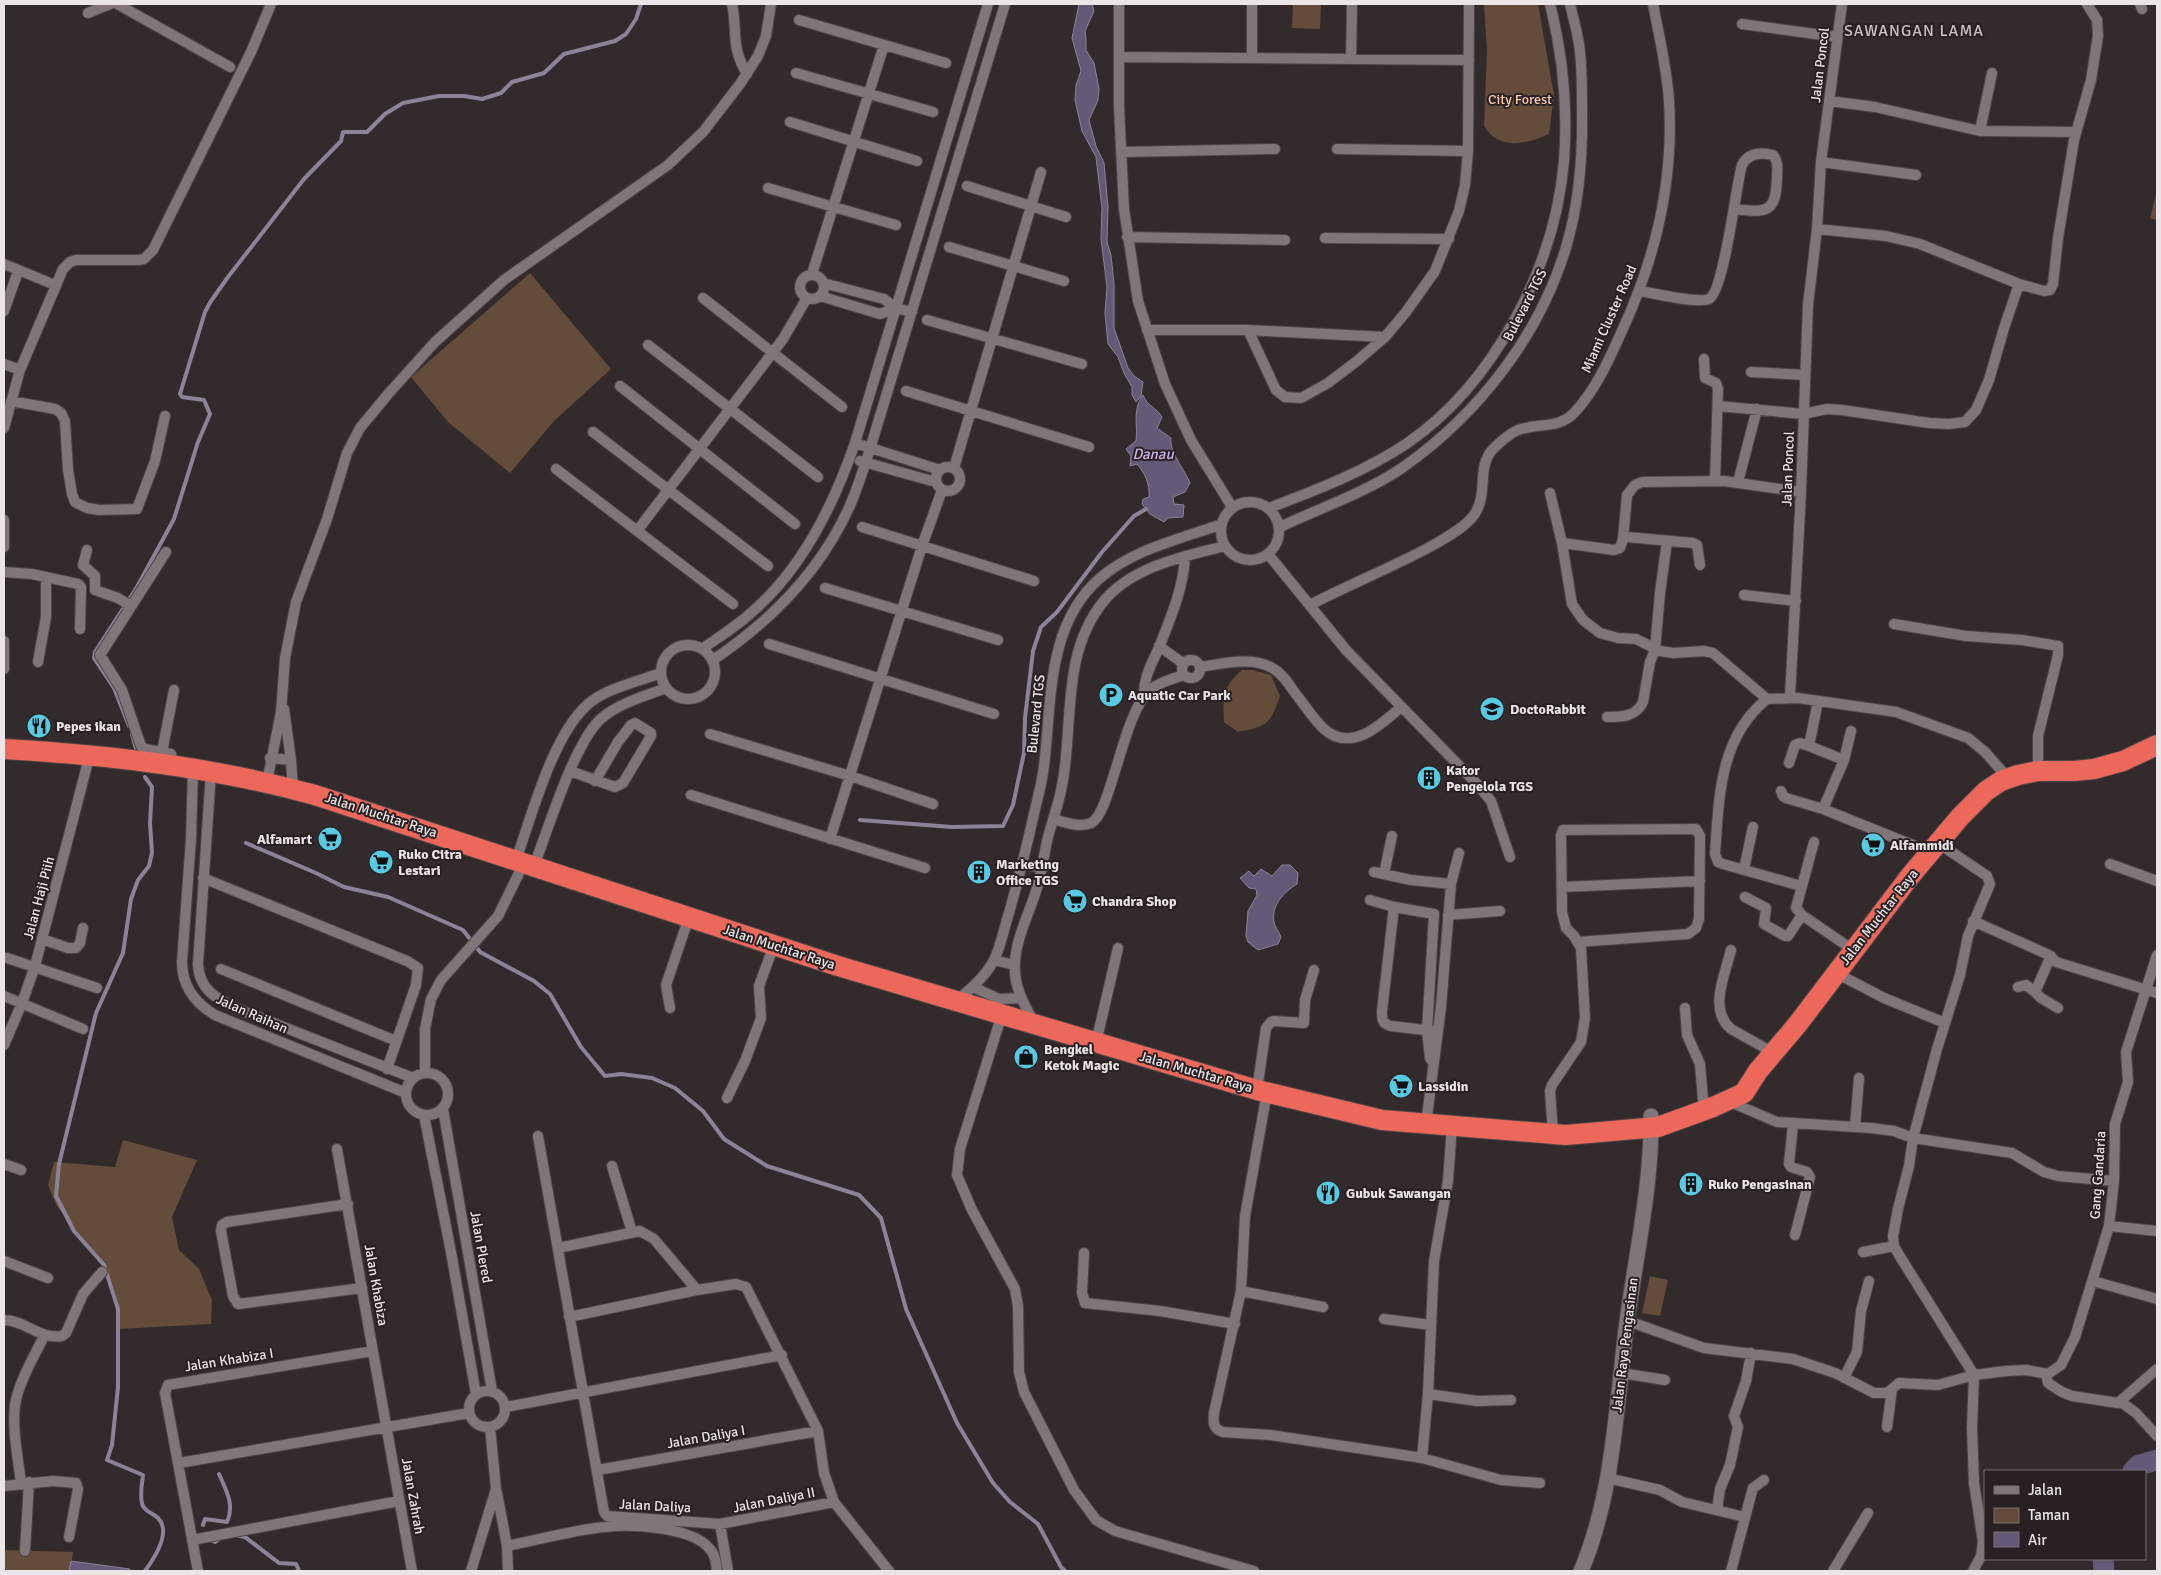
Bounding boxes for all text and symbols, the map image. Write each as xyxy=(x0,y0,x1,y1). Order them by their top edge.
district label: SAWANGAN LAMA xyxy=(1844,21,1984,41)
street label: Jalan Poncol xyxy=(1807,27,1833,103)
park label: City Forest xyxy=(1488,91,1552,108)
street label: Miami Cluster Road xyxy=(1578,262,1640,376)
street label: Bulevard TGS xyxy=(1499,266,1551,344)
street label: Jalan Poncol xyxy=(1778,431,1798,507)
water label: Danau xyxy=(1132,445,1174,463)
street label: Bulevard TGS xyxy=(1023,674,1049,754)
parking icon: Aquatic Car Park xyxy=(1098,682,1124,708)
place label: Aquatic Car Park xyxy=(1128,687,1231,704)
school or university icon: DoctoRabbit xyxy=(1479,696,1505,722)
place label: DoctoRabbit xyxy=(1510,701,1587,718)
restaurant icon: Pepes ikan xyxy=(26,713,52,739)
place label: Pepes ikan xyxy=(56,718,121,735)
place label: Kator Pengelola TGS xyxy=(1446,762,1533,795)
building icon: Kator Pengelola TGS xyxy=(1416,765,1442,791)
street label: Jalan Muchtar Raya xyxy=(323,789,439,841)
supermarket icon: Alfamart xyxy=(317,826,343,852)
place label: Alfamart xyxy=(257,831,313,848)
supermarket icon: Alfammidi xyxy=(1860,832,1886,858)
place label: Alfammidi xyxy=(1890,837,1954,854)
place label: Ruko Citra Lestari xyxy=(398,846,462,879)
supermarket icon: Ruko Citra Lestari xyxy=(368,849,394,875)
street label: Jalan Haji Piih xyxy=(20,855,58,941)
place label: Marketing Office TGS xyxy=(996,856,1060,889)
building icon: Marketing Office TGS xyxy=(966,859,992,885)
street label: Jalan Muchtar Raya xyxy=(1836,866,1922,968)
supermarket icon: Chandra Shop xyxy=(1062,888,1088,914)
place label: Chandra Shop xyxy=(1092,893,1177,910)
street label: Jalan Muchtar Raya xyxy=(721,921,837,973)
street label: Jalan Raihan xyxy=(214,991,290,1037)
place label: Bengkel Ketok Magic xyxy=(1044,1041,1120,1074)
shop icon: Bengkel Ketok Magic xyxy=(1013,1044,1039,1070)
street label: Jalan Muchtar Raya xyxy=(1137,1048,1255,1096)
supermarket icon: Lassidin xyxy=(1388,1073,1414,1099)
place label: Lassidin xyxy=(1418,1078,1469,1095)
street label: Gang Gandaria xyxy=(2086,1130,2110,1220)
building icon: Ruko Pengasinan xyxy=(1678,1171,1704,1197)
place label: Ruko Pengasinan xyxy=(1708,1176,1812,1193)
restaurant icon: Gubuk Sawangan xyxy=(1315,1180,1341,1206)
place label: Gubuk Sawangan xyxy=(1346,1185,1451,1202)
street label: Jalan Plered xyxy=(466,1209,496,1285)
street label: Jalan Khabiza xyxy=(360,1243,392,1327)
street label: Jalan Raya Pengasinan xyxy=(1608,1277,1642,1413)
street label: Jalan Khabiza I xyxy=(183,1345,275,1375)
street label: Jalan Daliya I xyxy=(665,1422,747,1452)
street label: Jalan Zahrah xyxy=(398,1457,428,1535)
legend xyxy=(1984,1470,2146,1560)
text: Jalan xyxy=(2028,1481,2062,1499)
street label: Jalan Daliya II xyxy=(731,1484,817,1516)
street label: Jalan Daliya xyxy=(619,1496,691,1516)
text: Taman xyxy=(2028,1506,2070,1524)
text: Air xyxy=(2028,1531,2047,1549)

